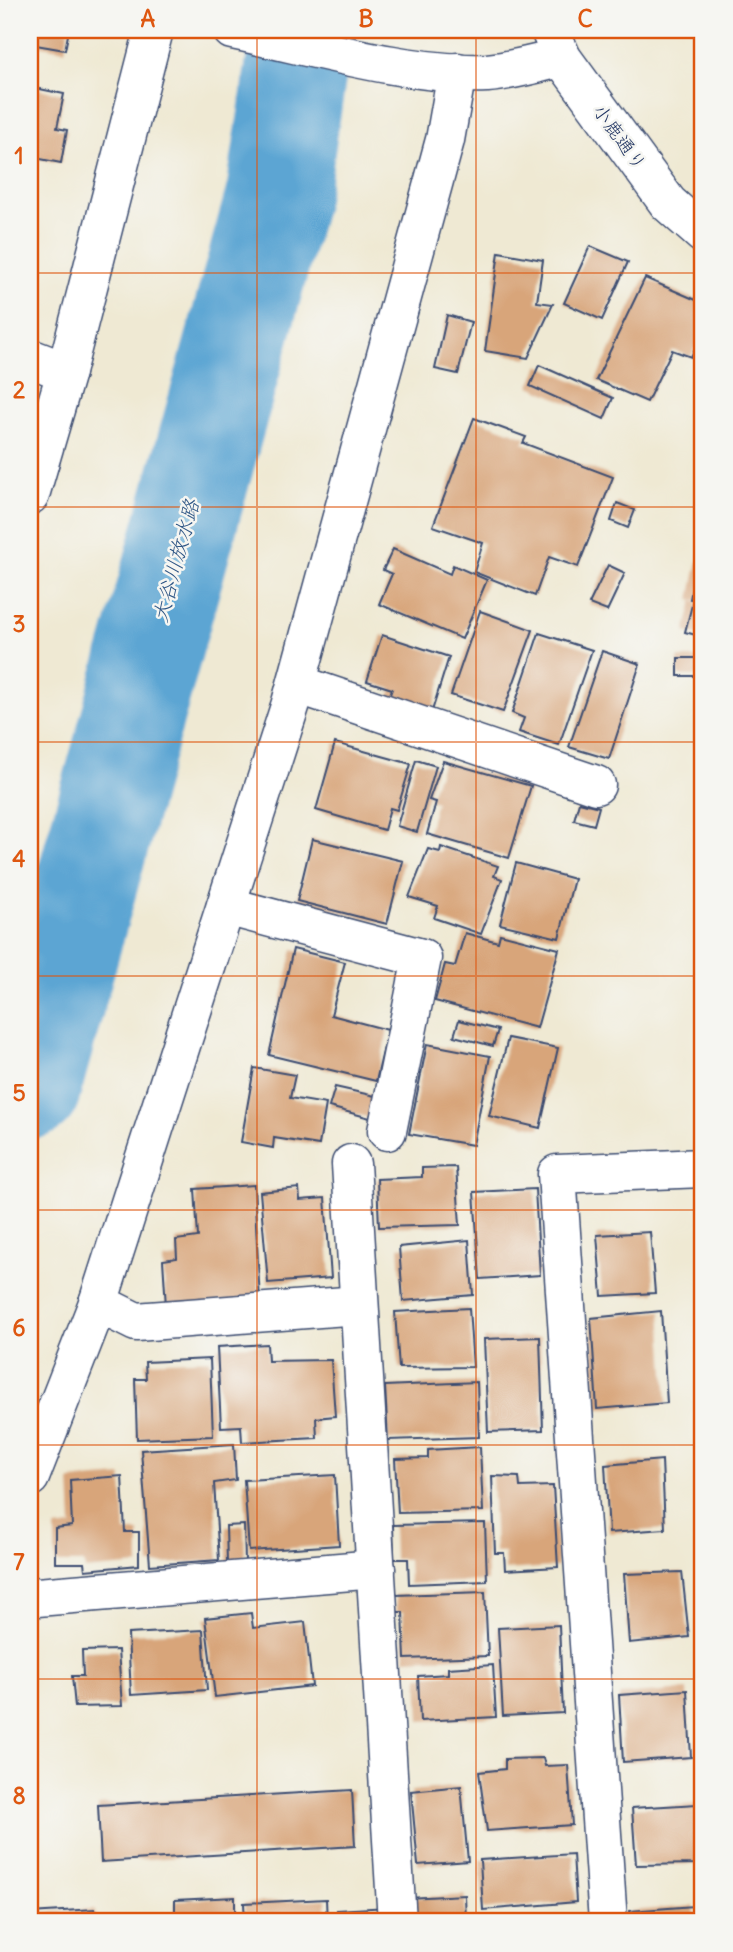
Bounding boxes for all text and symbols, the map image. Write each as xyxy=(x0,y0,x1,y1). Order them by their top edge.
text: A xyxy=(141,4,156,33)
text: B xyxy=(358,4,374,33)
text: C xyxy=(577,4,593,33)
street label: 小鹿通り xyxy=(588,99,652,175)
text: 1 xyxy=(14,141,24,170)
text: 2 xyxy=(13,375,26,404)
water label: 大谷川放水路 xyxy=(146,496,205,625)
text: 3 xyxy=(12,609,26,638)
text: 4 xyxy=(12,844,26,873)
text: 5 xyxy=(12,1078,26,1107)
text: 6 xyxy=(12,1313,26,1342)
text: 7 xyxy=(13,1547,25,1576)
text: 8 xyxy=(12,1781,26,1810)

